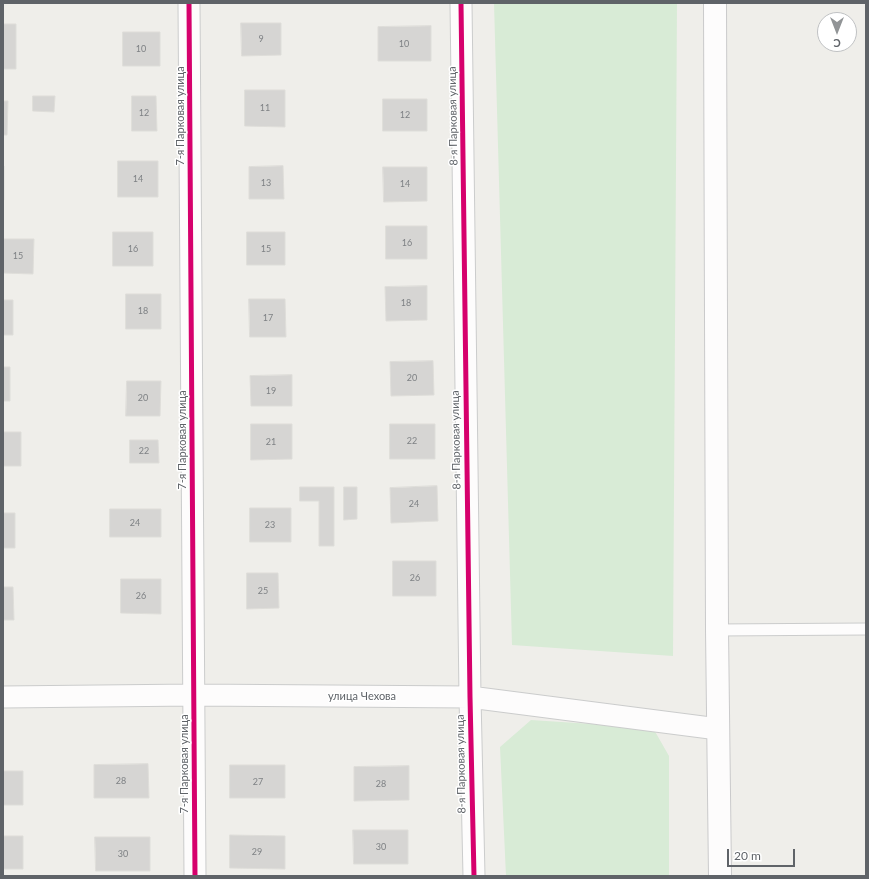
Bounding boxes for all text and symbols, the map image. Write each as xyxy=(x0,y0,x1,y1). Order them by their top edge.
north arrow xyxy=(817,12,857,52)
house number: 9 xyxy=(258,34,264,44)
text: С xyxy=(833,37,841,50)
house number: 10 xyxy=(399,39,409,49)
house number: 10 xyxy=(136,44,146,54)
street label: 7-я Парковая улица xyxy=(173,66,187,166)
street label: 8-я Парковая улица xyxy=(446,66,460,166)
house number: 11 xyxy=(260,103,270,113)
house number: 12 xyxy=(139,108,149,118)
house number: 12 xyxy=(400,110,410,120)
house number: 14 xyxy=(133,174,143,184)
house number: 13 xyxy=(261,178,271,188)
house number: 14 xyxy=(400,179,410,189)
house number: 16 xyxy=(402,238,412,248)
house number: 16 xyxy=(128,244,138,254)
house number: 15 xyxy=(261,244,271,254)
house number: 15 xyxy=(13,251,23,261)
house number: 18 xyxy=(401,298,411,308)
house number: 18 xyxy=(138,306,148,316)
house number: 17 xyxy=(263,313,273,323)
house number: 20 xyxy=(407,373,417,383)
house number: 19 xyxy=(266,386,276,396)
street label: 7-я Парковая улица xyxy=(175,390,189,490)
street label: 8-я Парковая улица xyxy=(449,390,463,490)
house number: 20 xyxy=(138,393,148,403)
house number: 22 xyxy=(407,436,417,446)
house number: 21 xyxy=(266,437,276,447)
house number: 22 xyxy=(139,446,149,456)
house number: 24 xyxy=(409,499,419,509)
house number: 24 xyxy=(130,518,140,528)
house number: 23 xyxy=(265,520,275,530)
house number: 26 xyxy=(410,573,420,583)
house number: 25 xyxy=(258,586,268,596)
house number: 26 xyxy=(136,591,146,601)
street label: улица Чехова xyxy=(328,689,396,703)
street label: 7-я Парковая улица xyxy=(177,714,191,814)
street label: 8-я Парковая улица xyxy=(454,714,468,814)
house number: 28 xyxy=(116,776,126,786)
house number: 27 xyxy=(253,777,263,787)
house number: 28 xyxy=(376,779,386,789)
scale bar xyxy=(729,841,797,867)
house number: 30 xyxy=(376,842,386,852)
house number: 29 xyxy=(252,847,262,857)
text: 20 m xyxy=(734,848,761,863)
house number: 30 xyxy=(118,849,128,859)

